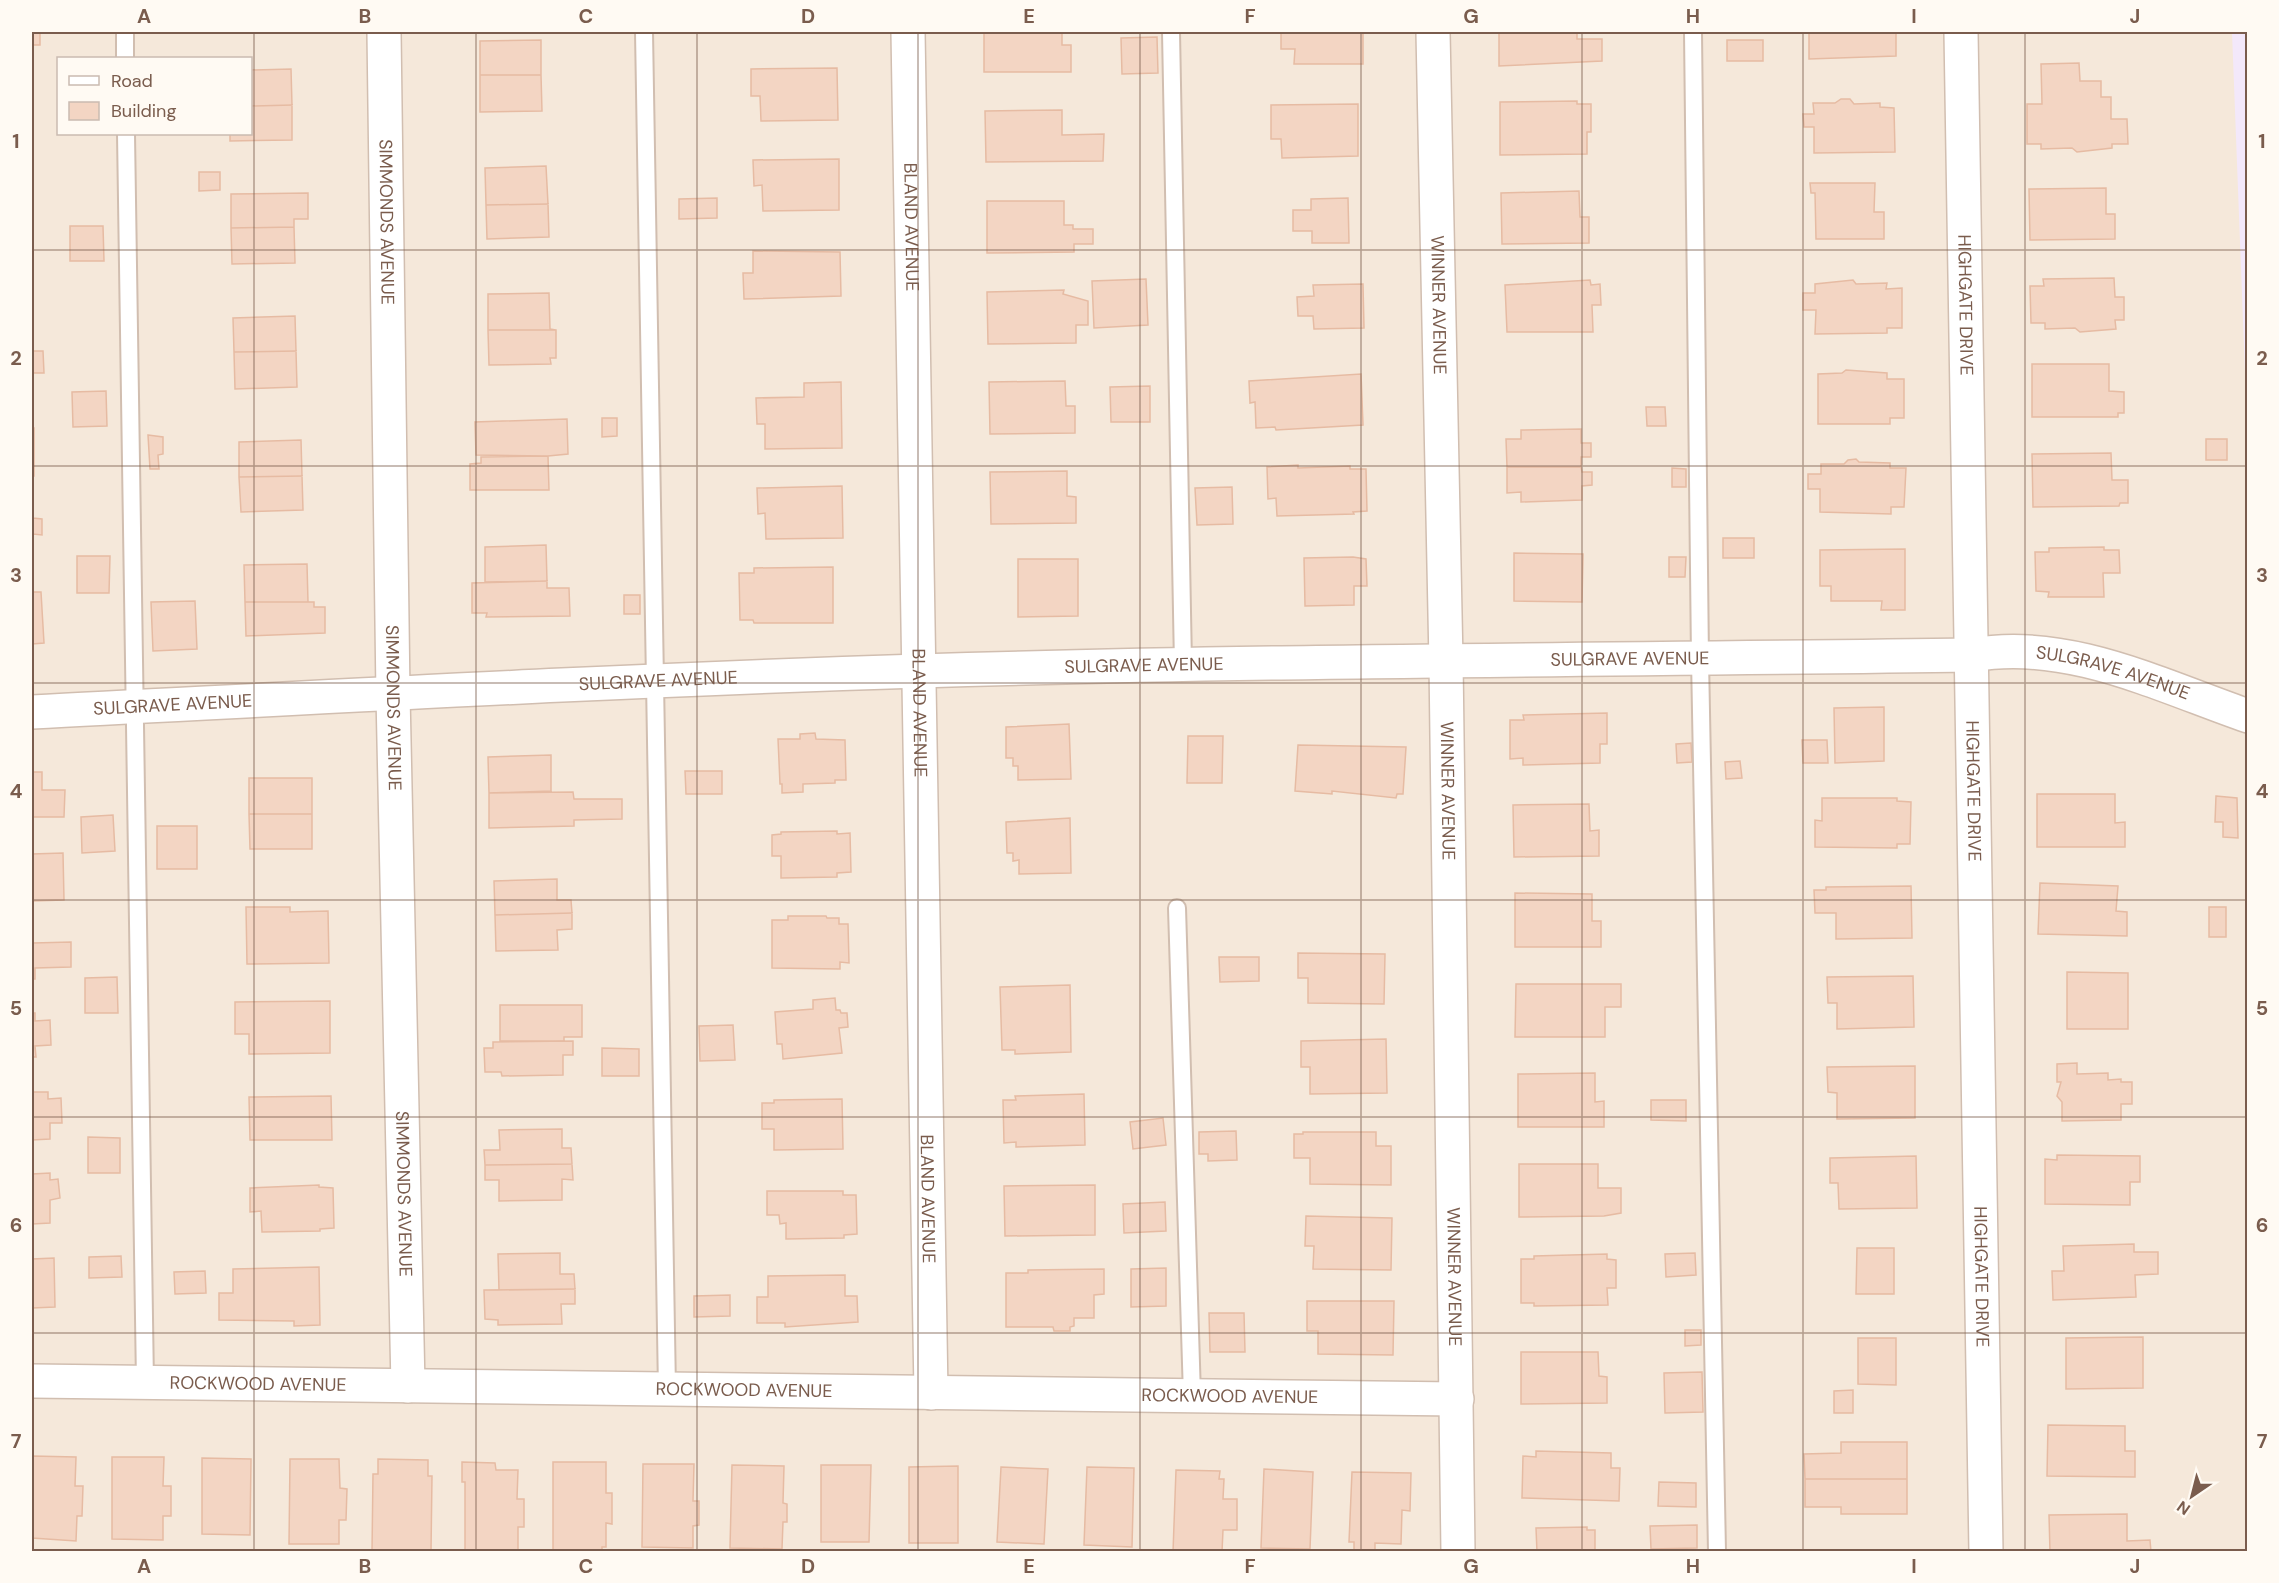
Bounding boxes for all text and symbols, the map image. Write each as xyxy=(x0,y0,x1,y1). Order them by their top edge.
text: A xyxy=(137,3,151,29)
text: B xyxy=(359,3,371,29)
text: C xyxy=(579,3,593,29)
text: D xyxy=(801,3,815,29)
text: E xyxy=(1023,3,1035,29)
text: F xyxy=(1244,3,1256,29)
text: G xyxy=(1463,3,1479,29)
text: H xyxy=(1686,3,1700,29)
text: I xyxy=(1911,3,1917,29)
text: J xyxy=(2130,3,2140,29)
legend xyxy=(57,57,252,135)
text: Road xyxy=(111,69,153,93)
text: Building xyxy=(111,99,176,123)
text: 1 xyxy=(12,128,20,154)
text: 1 xyxy=(2258,128,2266,154)
street label: SIMMONDS AVENUE xyxy=(373,139,400,305)
street label: BLAND AVENUE xyxy=(898,162,924,292)
street label: HIGHGATE DRIVE xyxy=(1952,234,1979,376)
street label: WINNER AVENUE xyxy=(1425,235,1452,375)
text: 2 xyxy=(10,345,22,371)
text: 2 xyxy=(2256,345,2268,371)
text: 3 xyxy=(10,562,22,588)
text: 3 xyxy=(2256,562,2268,588)
street label: SIMMONDS AVENUE xyxy=(380,625,407,791)
street label: SULGRAVE AVENUE xyxy=(2035,640,2193,705)
street label: SULGRAVE AVENUE xyxy=(1550,646,1710,672)
street label: BLAND AVENUE xyxy=(906,648,933,778)
street label: SULGRAVE AVENUE xyxy=(1064,652,1224,679)
street label: SULGRAVE AVENUE xyxy=(578,665,738,696)
street label: SULGRAVE AVENUE xyxy=(93,689,253,721)
street label: HIGHGATE DRIVE xyxy=(1960,720,1987,862)
street label: WINNER AVENUE xyxy=(1435,721,1461,861)
text: 4 xyxy=(10,778,23,804)
text: 4 xyxy=(2256,778,2269,804)
text: 5 xyxy=(10,995,22,1021)
text: 5 xyxy=(2256,995,2268,1021)
street label: SIMMONDS AVENUE xyxy=(390,1111,418,1277)
street label: BLAND AVENUE xyxy=(915,1134,941,1263)
street label: HIGHGATE DRIVE xyxy=(1968,1206,1995,1348)
street label: WINNER AVENUE xyxy=(1441,1207,1467,1347)
text: 6 xyxy=(10,1212,22,1238)
text: 6 xyxy=(2256,1212,2268,1238)
street label: ROCKWOOD AVENUE xyxy=(169,1371,347,1397)
street label: ROCKWOOD AVENUE xyxy=(655,1377,833,1403)
street label: ROCKWOOD AVENUE xyxy=(1141,1383,1319,1409)
text: 7 xyxy=(11,1428,22,1454)
text: 7 xyxy=(2257,1428,2268,1454)
north arrow xyxy=(2162,1466,2222,1526)
text: N xyxy=(2173,1496,2194,1520)
text: A xyxy=(137,1553,151,1579)
text: B xyxy=(359,1553,371,1579)
text: C xyxy=(579,1553,593,1579)
text: D xyxy=(801,1553,815,1579)
text: E xyxy=(1023,1553,1035,1579)
text: F xyxy=(1244,1553,1256,1579)
text: G xyxy=(1463,1553,1479,1579)
text: H xyxy=(1686,1553,1700,1579)
text: I xyxy=(1911,1553,1917,1579)
text: J xyxy=(2130,1553,2140,1579)

